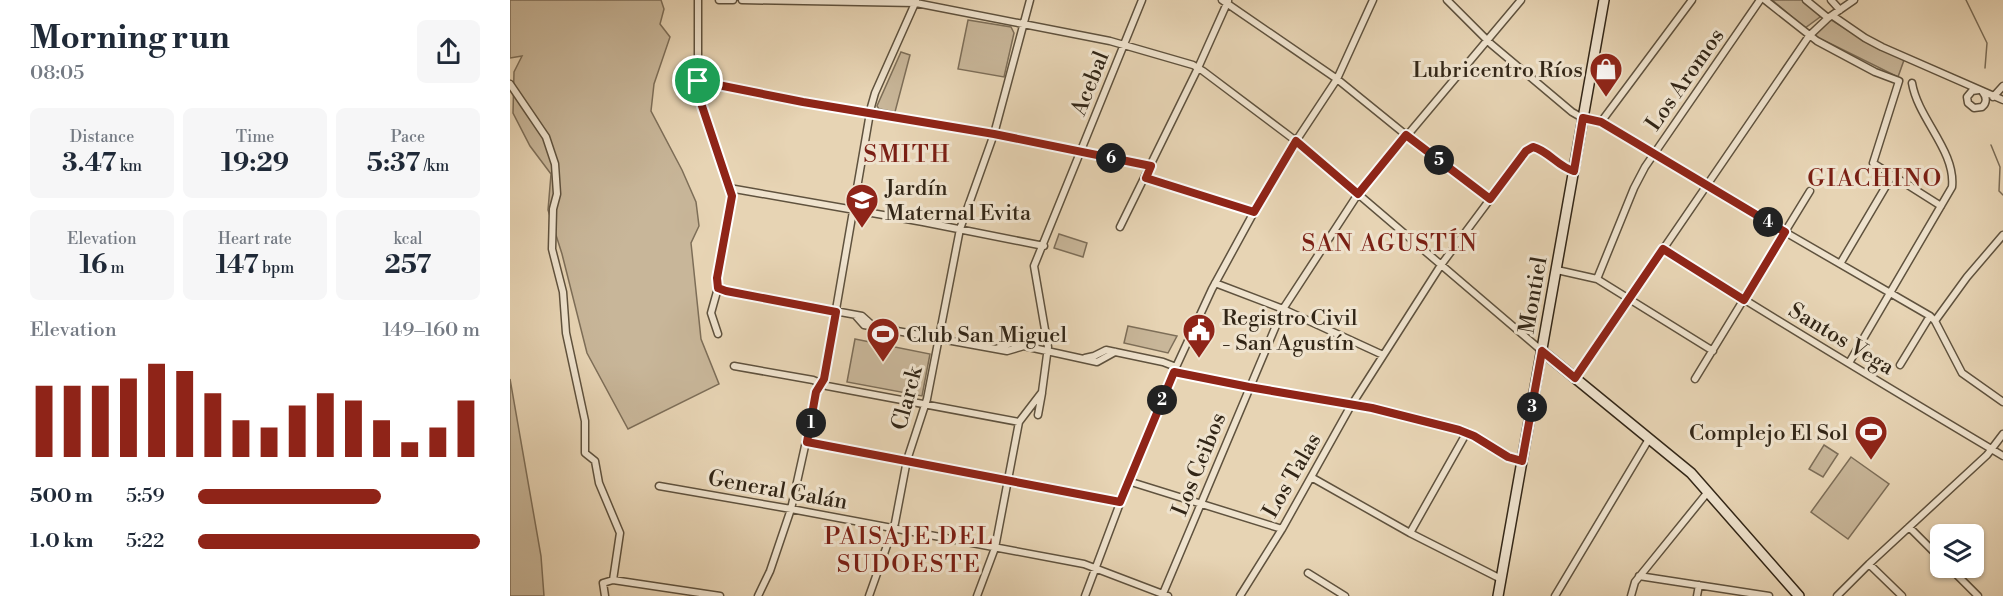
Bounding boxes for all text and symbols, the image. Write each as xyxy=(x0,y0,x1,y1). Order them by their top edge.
text: Morning run xyxy=(30,18,230,59)
button: share xyxy=(417,20,480,83)
street label: Los Aromos xyxy=(1640,23,1730,136)
street label: Acebal xyxy=(1065,47,1116,121)
shop icon: Lubricentro Ríos xyxy=(1588,51,1624,98)
pin xyxy=(672,55,723,106)
place label: Lubricentro Ríos xyxy=(1412,57,1583,84)
text: 08:05 xyxy=(30,61,84,86)
icon: arrive xyxy=(681,64,714,97)
text: Distance xyxy=(70,127,134,147)
text: Time xyxy=(236,127,274,147)
text: Pace xyxy=(391,127,425,147)
district label: SMITH xyxy=(863,140,951,170)
pin: 6 xyxy=(1096,143,1126,173)
pin: 5 xyxy=(1424,145,1454,175)
text: 3.47 xyxy=(62,147,116,179)
text: 19:29 xyxy=(221,147,289,179)
text: 5:37 xyxy=(367,147,420,179)
text: 6 xyxy=(1106,148,1116,168)
text: 5 xyxy=(1434,150,1444,170)
text: km xyxy=(116,156,142,176)
text: /km xyxy=(420,156,449,176)
district label: GIACHINO xyxy=(1807,164,1943,194)
place label: Jardín Maternal Evita xyxy=(884,175,1032,227)
school or university icon: Jardín Maternal Evita xyxy=(844,182,880,229)
pin: 4 xyxy=(1753,207,1783,237)
text: 4 xyxy=(1763,212,1773,232)
district label: SAN AGUSTÍN xyxy=(1302,228,1478,259)
text: Elevation xyxy=(67,229,137,249)
text: Heart rate xyxy=(218,229,292,249)
text: kcal xyxy=(393,229,423,249)
text: 16 xyxy=(79,249,107,281)
text: 147 xyxy=(216,249,259,281)
text: 257 xyxy=(385,249,431,281)
street label: Montiel xyxy=(1513,254,1554,336)
text: m xyxy=(107,258,125,278)
text: bpm xyxy=(259,258,294,278)
street label: Santos Vega xyxy=(1784,297,1900,382)
place label: Registro Civil - San Agustín xyxy=(1222,305,1358,357)
public building icon: Registro Civil - San Agustín xyxy=(1181,312,1217,359)
sports icon: Club San Miguel xyxy=(865,316,901,363)
text: Elevation xyxy=(30,318,117,343)
text: 149–160 m xyxy=(382,318,480,343)
place label: Club San Miguel xyxy=(906,322,1067,349)
street label: Clarck xyxy=(886,362,929,433)
pin: 2 xyxy=(1147,385,1177,415)
text: 2 xyxy=(1157,390,1167,410)
pin: 3 xyxy=(1517,392,1547,422)
text: 3 xyxy=(1527,397,1537,417)
pin: 1 xyxy=(796,408,826,438)
street label: Los Ceibos xyxy=(1166,409,1232,520)
text: 1 xyxy=(807,413,815,433)
sports icon: Complejo El Sol xyxy=(1853,414,1889,461)
place label: Complejo El Sol xyxy=(1689,420,1848,447)
street label: Los Talas xyxy=(1257,428,1327,523)
street label: General Galán xyxy=(706,465,850,516)
text: 500 m xyxy=(30,484,93,509)
text: 5:59 xyxy=(126,484,165,509)
district label: PAISAJE DEL SUDOESTE xyxy=(824,522,994,580)
map controls xyxy=(1930,524,1984,578)
button: layers xyxy=(1930,524,1984,578)
text: 1.0 km xyxy=(30,529,94,554)
text: 5:22 xyxy=(126,529,164,554)

